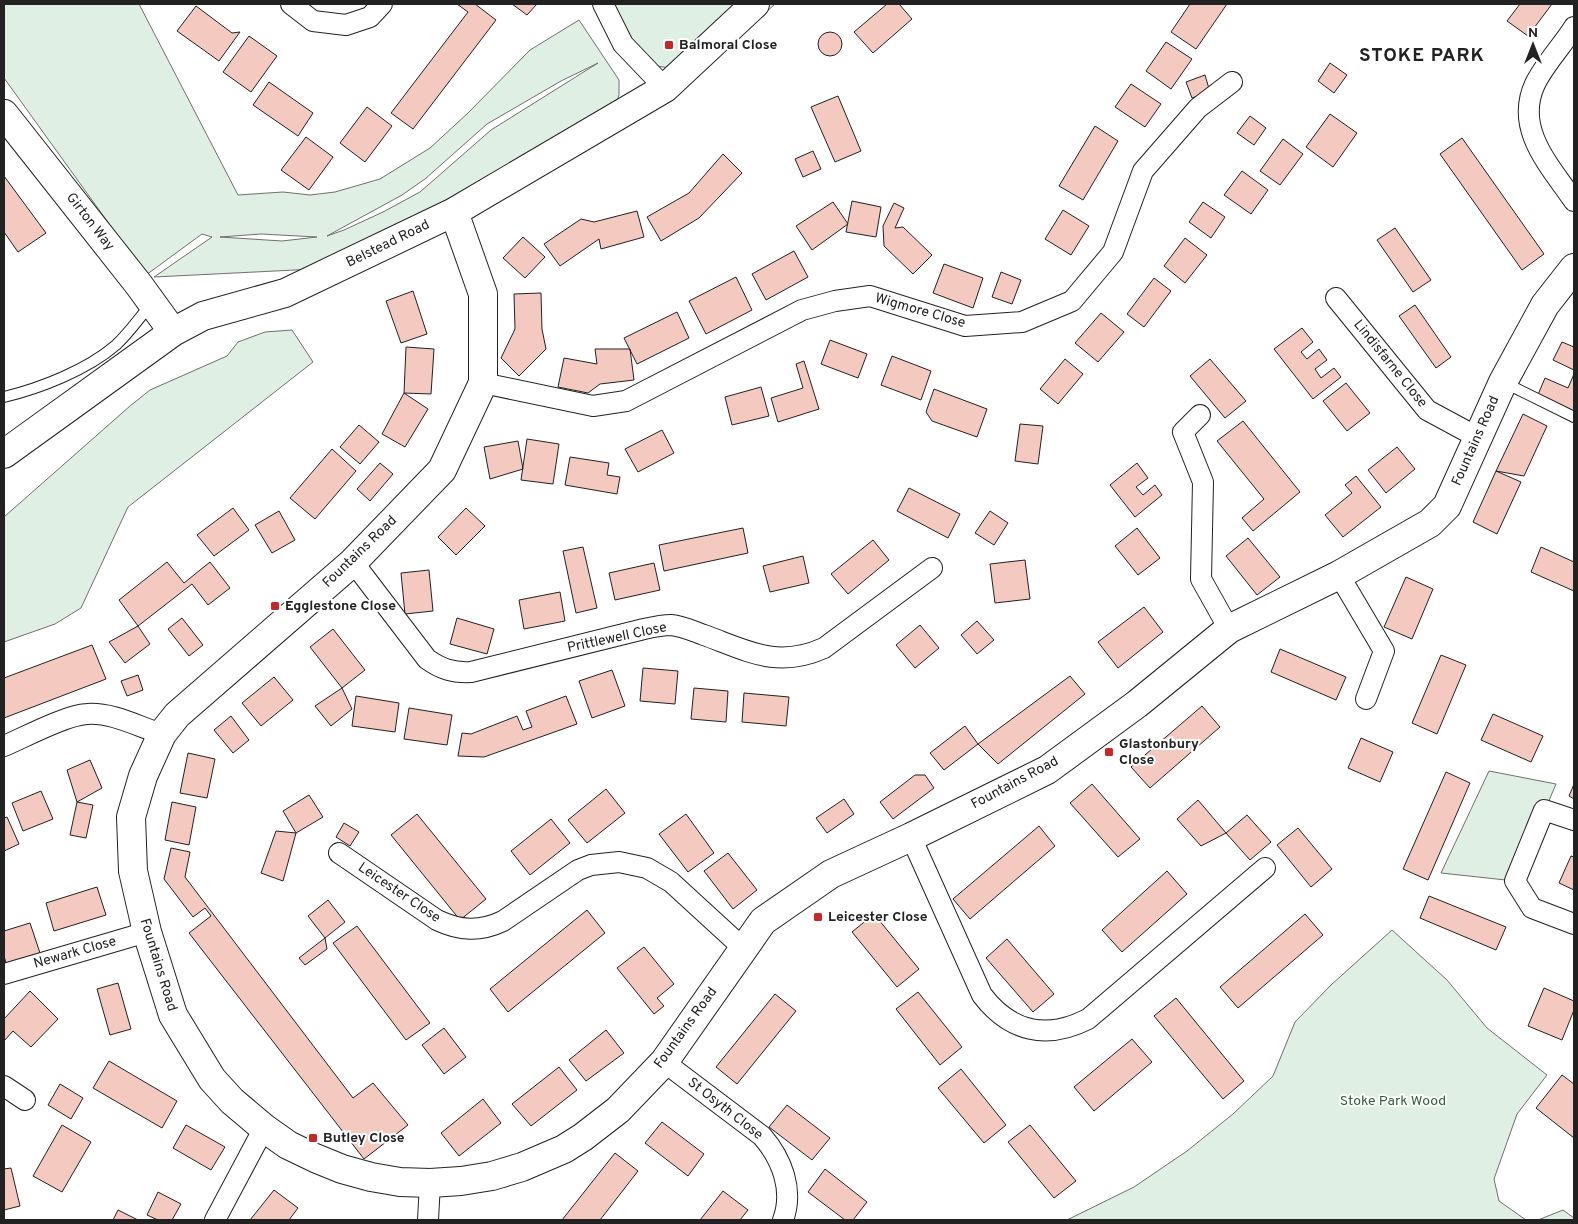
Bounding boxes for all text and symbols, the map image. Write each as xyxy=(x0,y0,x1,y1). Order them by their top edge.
north arrow xyxy=(1508,20,1558,70)
text: N xyxy=(1528,25,1538,42)
place label: Balmoral Close xyxy=(679,37,777,54)
marker: Balmoral Close xyxy=(663,39,675,51)
district label: STOKE PARK xyxy=(1359,44,1485,68)
street label: Girton Way xyxy=(62,190,118,254)
street label: Belstead Road xyxy=(344,216,432,272)
street label: Wigmore Close xyxy=(873,290,967,332)
street label: Lindisfarne Close xyxy=(1349,317,1431,411)
street label: Fountains Road xyxy=(1449,393,1503,489)
street label: Fountains Road xyxy=(319,512,401,592)
place label: Egglestone Close xyxy=(285,598,396,615)
marker: Egglestone Close xyxy=(269,600,281,612)
street label: Prittlewell Close xyxy=(566,619,668,657)
place label: Glastonbury Close xyxy=(1119,736,1199,769)
marker: Glastonbury Close xyxy=(1103,746,1115,758)
street label: Fountains Road xyxy=(968,753,1062,813)
street label: Leicester Close xyxy=(355,859,443,927)
place label: Leicester Close xyxy=(828,909,928,926)
marker: Leicester Close xyxy=(812,911,824,923)
street label: Fountains Road xyxy=(136,916,180,1014)
street label: Newark Close xyxy=(32,933,118,973)
street label: Fountains Road xyxy=(651,984,721,1072)
street label: St Osyth Close xyxy=(684,1074,766,1144)
park label: Stoke Park Wood xyxy=(1340,1093,1446,1110)
place label: Butley Close xyxy=(323,1130,405,1147)
marker: Butley Close xyxy=(307,1132,319,1144)

